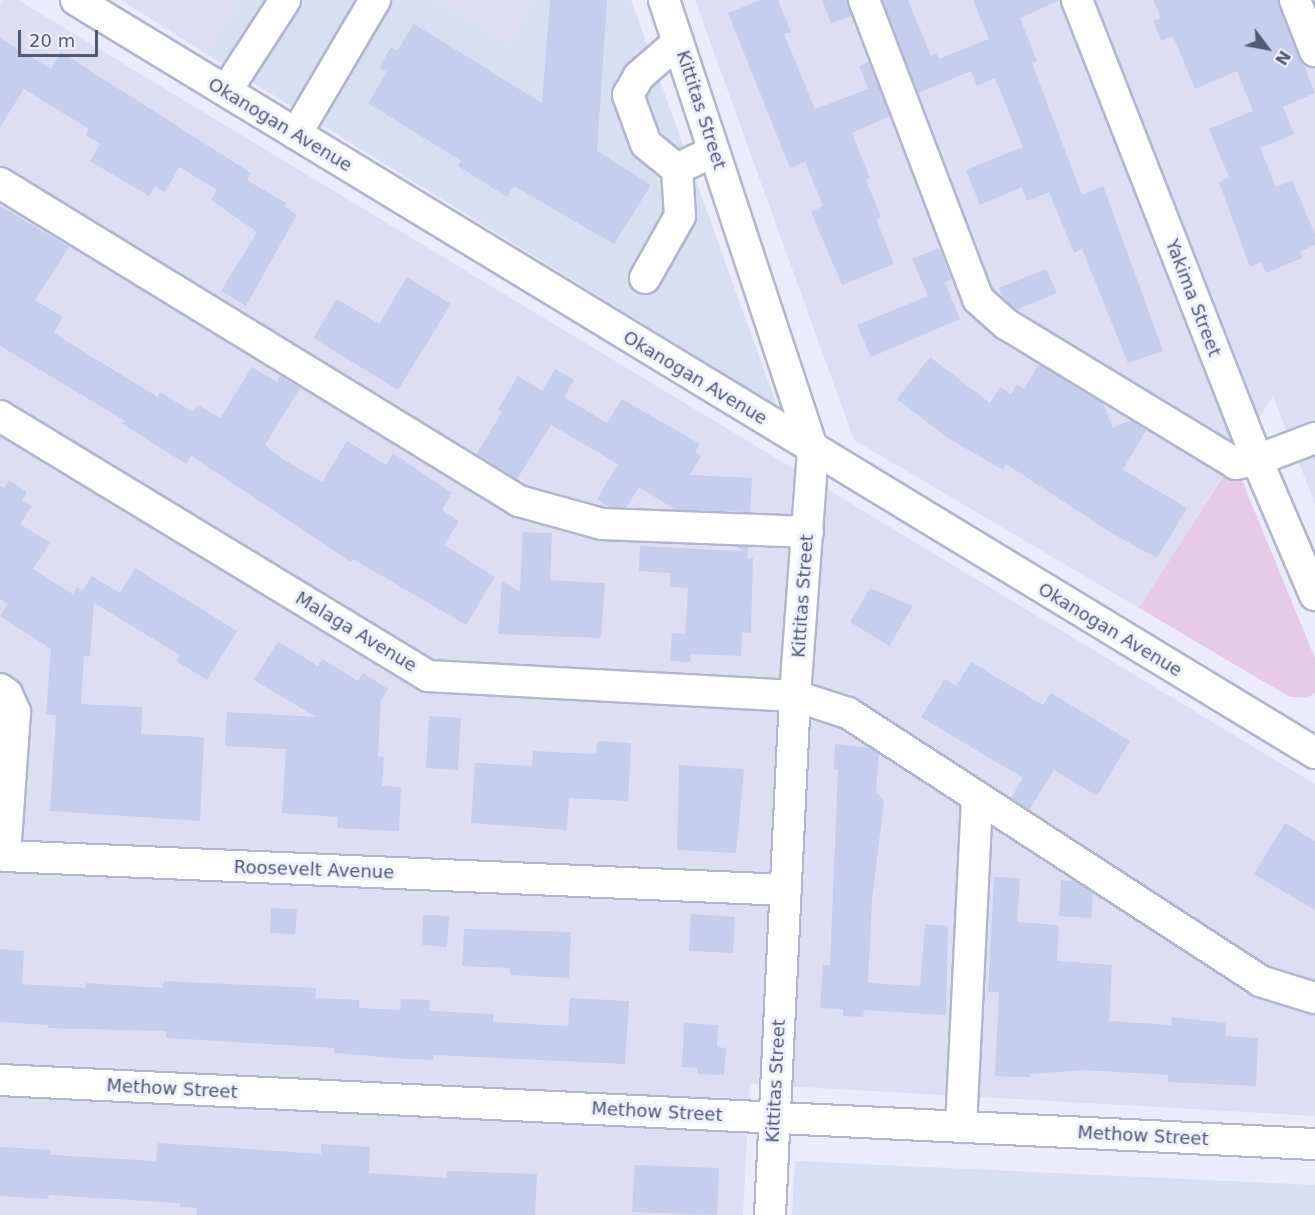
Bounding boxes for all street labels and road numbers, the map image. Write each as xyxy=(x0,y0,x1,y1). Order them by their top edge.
street label: Kittitas Street xyxy=(672,48,730,172)
street label: Okanogan Avenue xyxy=(204,73,356,177)
street label: Yakima Street xyxy=(1161,236,1225,360)
street label: Okanogan Avenue xyxy=(619,326,771,430)
street label: Kittitas Street xyxy=(788,533,818,659)
street label: Okanogan Avenue xyxy=(1034,578,1186,682)
street label: Malaga Avenue xyxy=(291,587,421,677)
street label: Roosevelt Avenue xyxy=(233,856,395,884)
street label: Kittitas Street xyxy=(762,1019,790,1143)
street label: Methow Street xyxy=(106,1075,238,1103)
street label: Methow Street xyxy=(591,1098,723,1126)
street label: Methow Street xyxy=(1077,1122,1209,1150)

